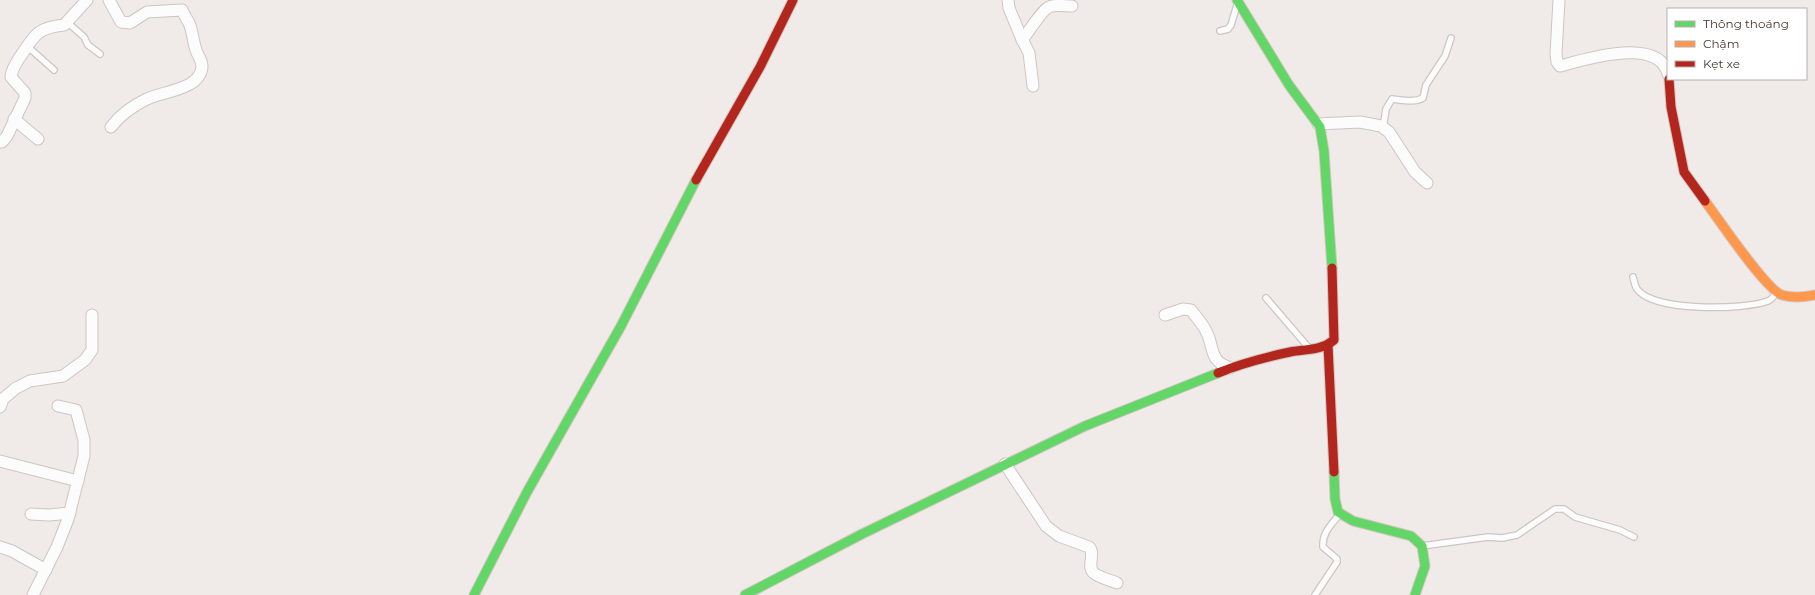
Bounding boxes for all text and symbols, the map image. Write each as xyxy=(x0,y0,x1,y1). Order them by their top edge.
legend xyxy=(1667,8,1807,80)
text: Thông thoáng xyxy=(1703,16,1789,31)
text: Chậm xyxy=(1703,36,1739,51)
text: Kẹt xe xyxy=(1703,56,1740,71)

